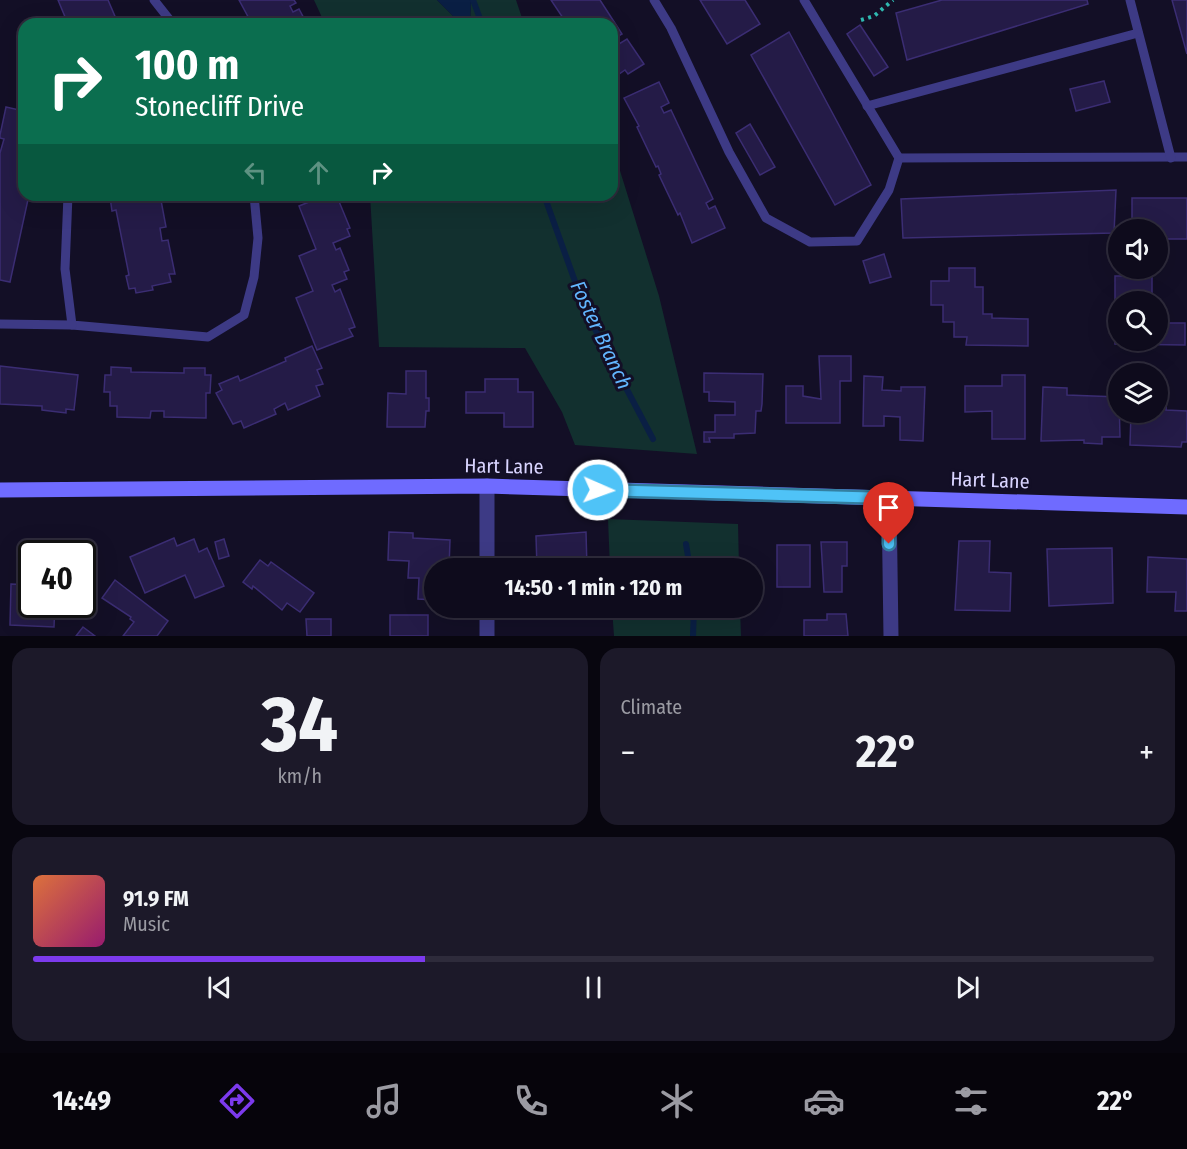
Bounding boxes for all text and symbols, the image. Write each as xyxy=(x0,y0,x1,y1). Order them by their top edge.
text: 100 m xyxy=(135,40,239,90)
icon: right xyxy=(36,42,114,120)
text: Stonecliff Drive xyxy=(135,91,304,123)
icon: left xyxy=(239,156,272,189)
icon: ahead xyxy=(302,156,335,189)
icon: right xyxy=(365,156,398,189)
map controls xyxy=(1108,219,1168,423)
button: sound xyxy=(1108,219,1168,279)
water label: Foster Branch xyxy=(565,277,637,393)
button: search xyxy=(1108,291,1168,351)
button: layers xyxy=(1108,363,1168,423)
street label: Hart Lane xyxy=(464,453,544,479)
position arrow xyxy=(566,458,630,522)
street label: Hart Lane xyxy=(950,467,1030,493)
pin xyxy=(863,482,914,544)
icon: arrive xyxy=(872,491,905,524)
speed limit sign: 40 xyxy=(18,540,96,618)
text: 14:50 · 1 min · 120 m xyxy=(505,574,682,601)
text: 34 xyxy=(261,678,338,772)
text: Climate xyxy=(621,695,682,719)
text: 22° xyxy=(856,725,919,779)
text: − xyxy=(621,733,635,773)
text: + xyxy=(1139,733,1154,773)
text: km/h xyxy=(277,764,322,788)
text: 91.9 FM xyxy=(123,885,189,912)
text: Music xyxy=(123,912,170,936)
icon: previous xyxy=(203,971,236,1004)
icon: pause xyxy=(577,971,610,1004)
icon: next xyxy=(951,971,984,1004)
icon: directions xyxy=(216,1080,258,1122)
icon: music xyxy=(363,1080,405,1122)
icon: phone xyxy=(510,1080,552,1122)
icon: climate xyxy=(656,1080,698,1122)
icon: car xyxy=(803,1080,845,1122)
icon: filters xyxy=(950,1080,992,1122)
text: 14:49 xyxy=(52,1085,111,1117)
text: 22° xyxy=(1097,1085,1135,1117)

